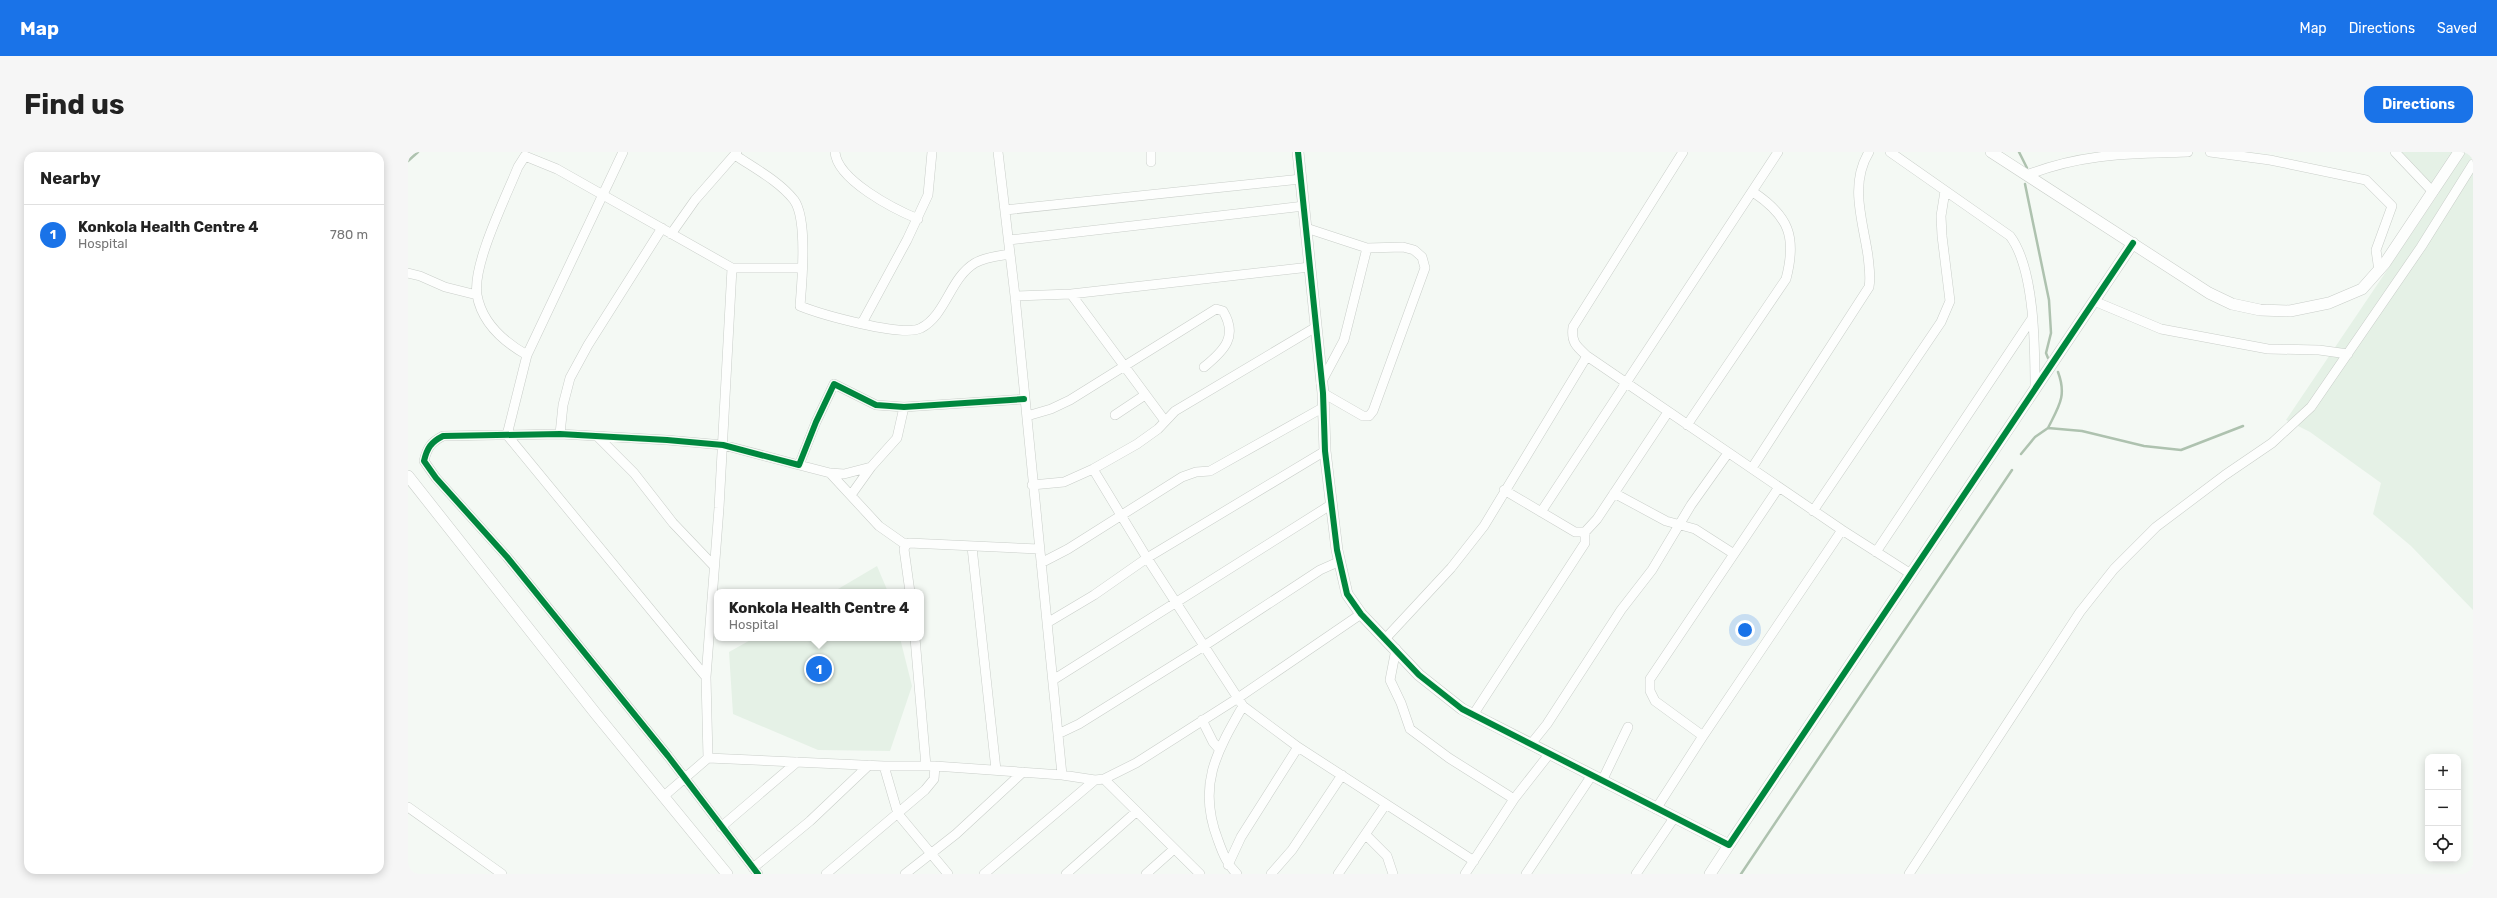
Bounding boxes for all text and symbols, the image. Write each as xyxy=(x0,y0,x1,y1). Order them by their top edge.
text: Map xyxy=(20,17,59,40)
text: Map xyxy=(2300,20,2327,37)
text: Directions xyxy=(2349,20,2415,37)
text: Saved xyxy=(2437,20,2477,37)
button: Directions xyxy=(2364,86,2473,123)
text: Find us xyxy=(24,88,124,121)
text: Nearby xyxy=(40,168,101,188)
text: Konkola Health Centre 4 xyxy=(78,218,259,236)
text: 1 xyxy=(50,227,56,242)
text: 780 m xyxy=(330,227,368,242)
text: Hospital xyxy=(78,236,128,251)
popup xyxy=(714,589,924,641)
text: Konkola Health Centre 4 xyxy=(729,599,909,617)
text: Hospital xyxy=(729,617,778,632)
your location xyxy=(1735,620,1755,640)
pin: 1 xyxy=(806,654,832,684)
map controls xyxy=(2425,754,2461,862)
button: + xyxy=(2425,754,2461,790)
button: − xyxy=(2425,790,2461,826)
button: locate xyxy=(2425,826,2461,862)

